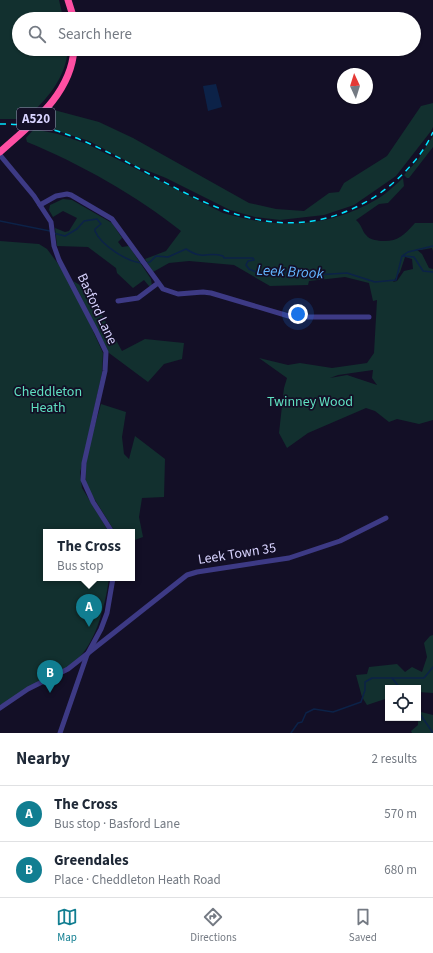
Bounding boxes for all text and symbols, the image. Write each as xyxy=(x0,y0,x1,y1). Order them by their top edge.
search box xyxy=(12,12,421,56)
icon: search xyxy=(26,23,48,45)
text: Search here xyxy=(58,24,132,45)
north arrow xyxy=(337,68,373,104)
road number: A520 xyxy=(17,108,55,130)
water label: Leek Brook xyxy=(256,260,325,284)
street label: Basford Lane xyxy=(72,270,122,348)
your location xyxy=(288,304,308,324)
park label: Cheddleton Heath xyxy=(14,382,82,418)
park label: Twinney Wood xyxy=(267,392,353,412)
popup xyxy=(43,529,135,581)
text: The Cross xyxy=(57,536,121,557)
street label: Leek Town 35 xyxy=(197,538,278,570)
text: Bus stop xyxy=(57,557,104,575)
pin: A xyxy=(76,594,102,627)
pin: B xyxy=(37,660,63,693)
map controls xyxy=(385,685,421,721)
button: locate xyxy=(385,685,421,721)
text: Nearby xyxy=(16,747,70,771)
text: 2 results xyxy=(372,750,417,768)
text: The Cross xyxy=(54,794,118,815)
text: A xyxy=(25,805,33,823)
text: 570 m xyxy=(384,805,417,823)
text: Bus stop · Basford Lane xyxy=(54,815,180,833)
text: Greendales xyxy=(54,850,129,871)
text: B xyxy=(25,861,33,879)
text: 680 m xyxy=(384,861,417,879)
text: Place · Cheddleton Heath Road xyxy=(54,871,221,889)
tab: Map xyxy=(56,906,78,945)
tab: Directions xyxy=(190,906,237,945)
tab: Saved xyxy=(349,906,377,945)

